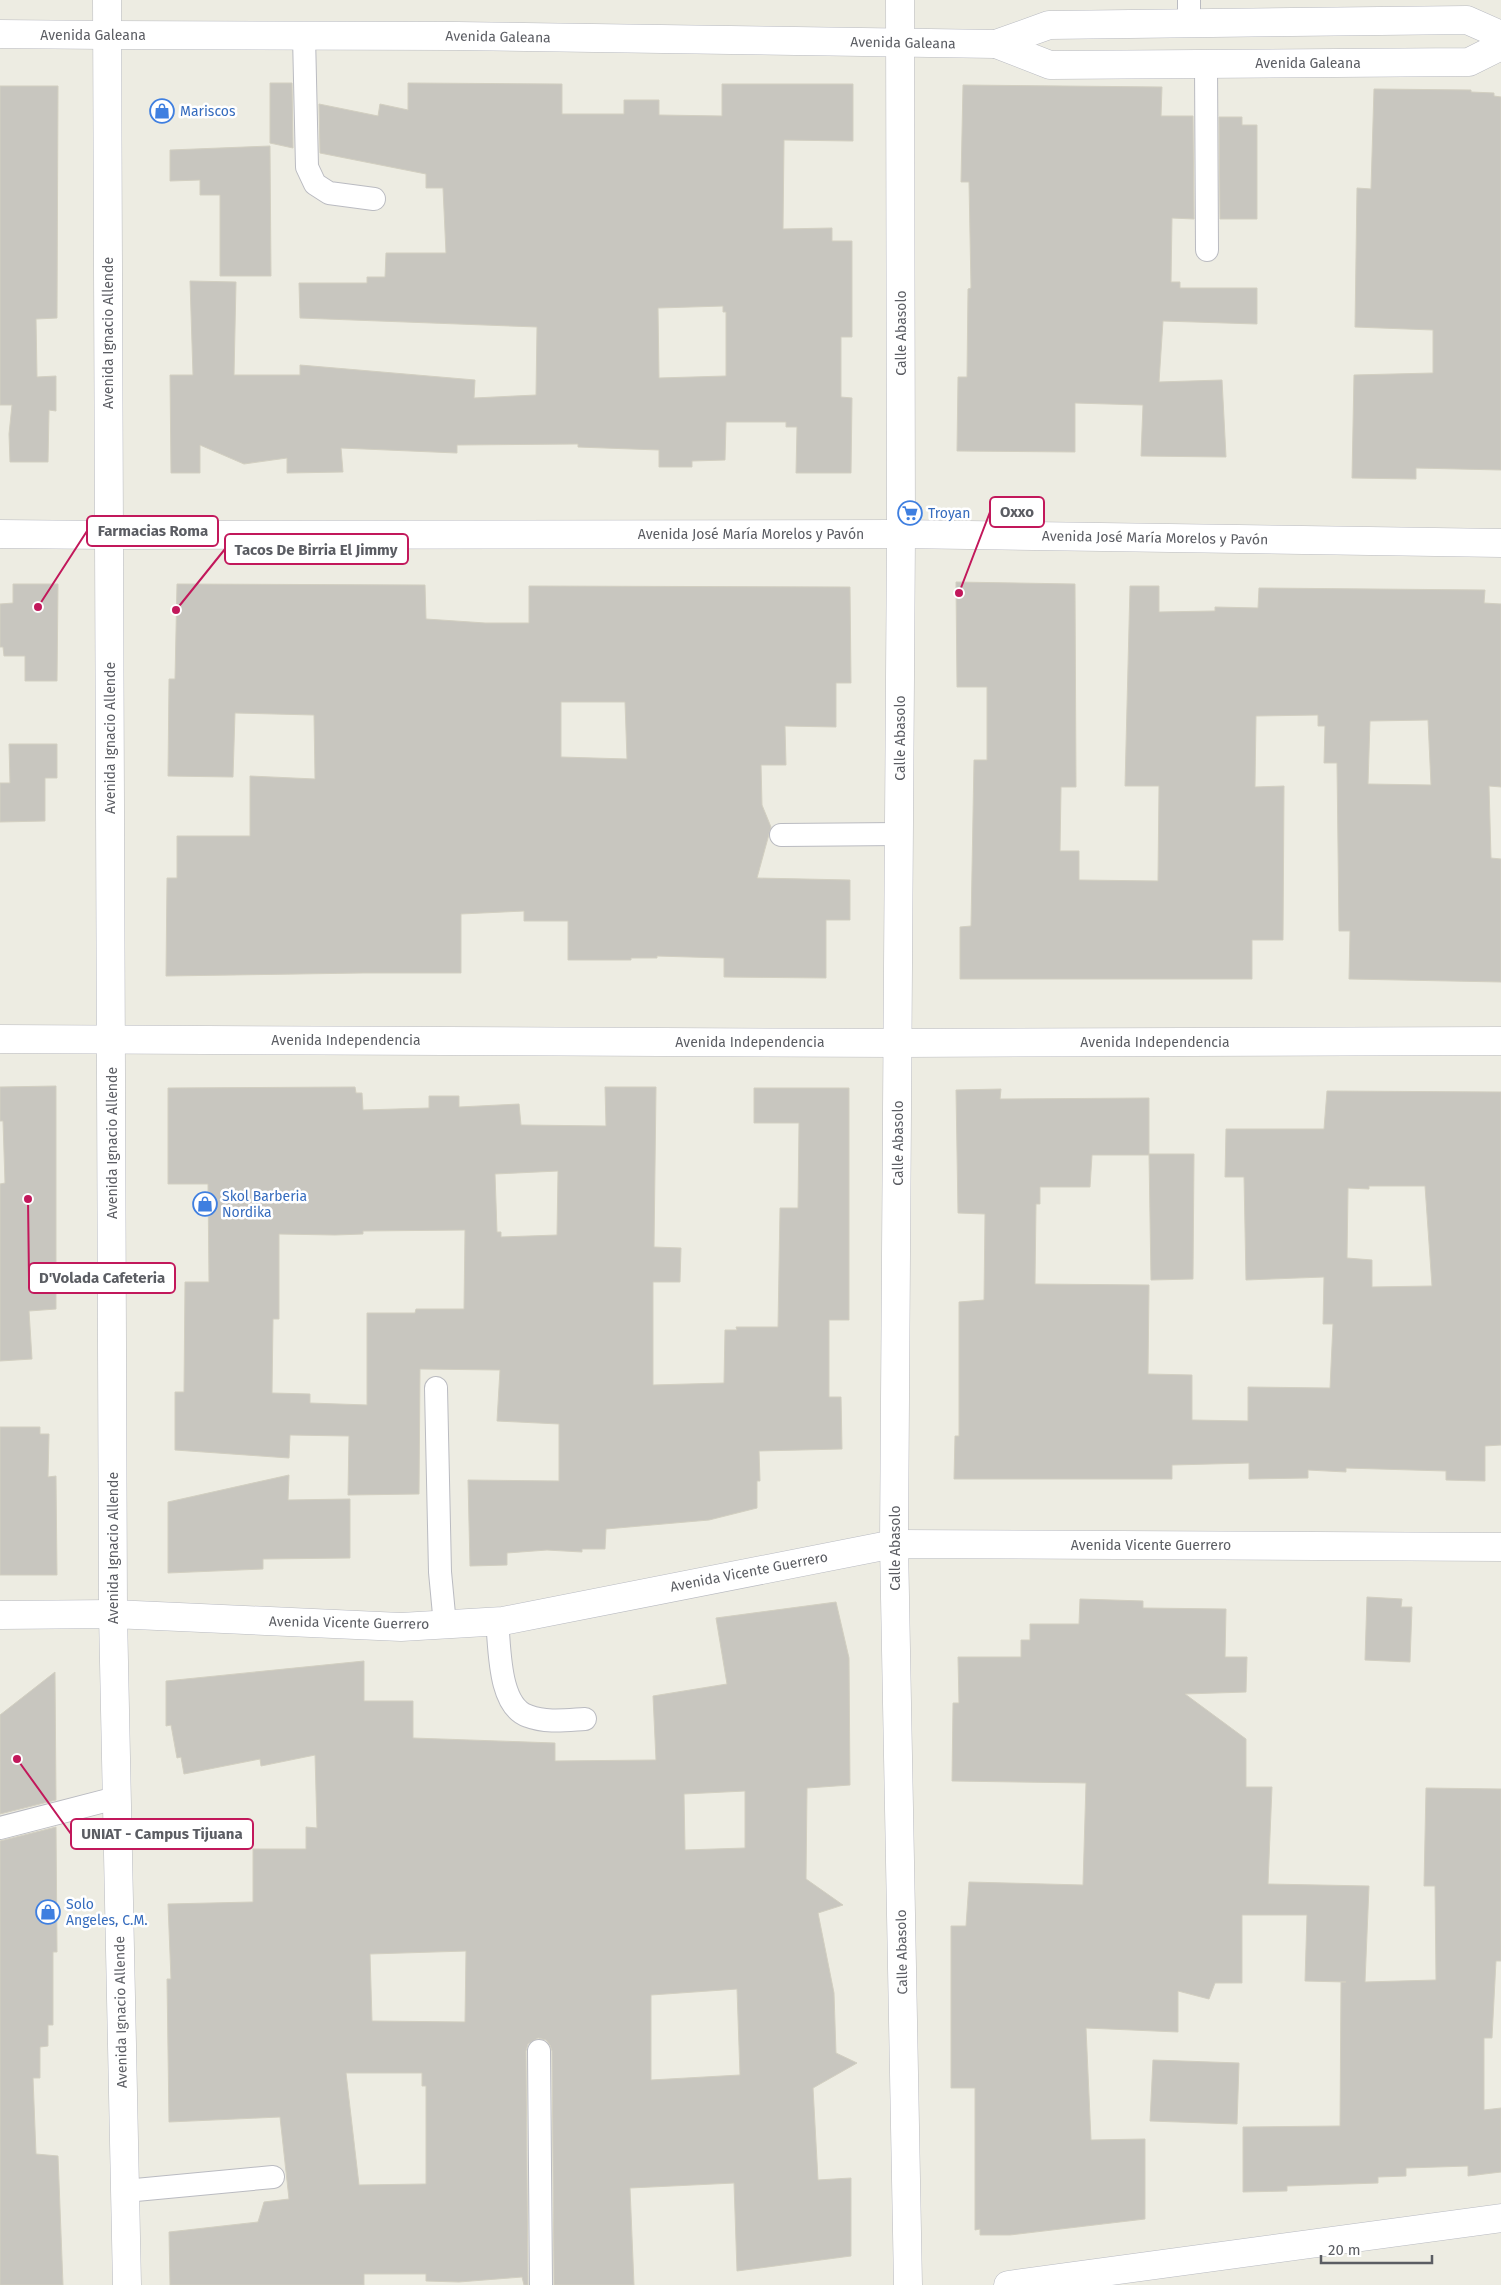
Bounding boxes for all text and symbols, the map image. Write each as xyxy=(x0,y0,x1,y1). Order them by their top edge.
street label: Avenida Galeana xyxy=(40,27,146,44)
street label: Avenida Galeana xyxy=(445,28,551,46)
street label: Avenida Galeana xyxy=(850,34,956,52)
street label: Avenida Galeana xyxy=(1255,55,1361,72)
shop icon: Mariscos xyxy=(149,98,175,124)
place label: Mariscos xyxy=(180,103,236,120)
street label: Avenida Ignacio Allende xyxy=(100,257,117,409)
street label: Calle Abasolo xyxy=(893,290,910,376)
callout: Oxxo xyxy=(990,497,1044,527)
supermarket icon: Troyan xyxy=(897,500,923,526)
text: Oxxo xyxy=(1000,503,1034,521)
place label: Troyan xyxy=(928,505,970,522)
callout: Farmacias Roma xyxy=(87,516,218,546)
text: Farmacias Roma xyxy=(98,522,208,540)
street label: Avenida José María Morelos y Pavón xyxy=(638,526,864,543)
street label: Avenida José María Morelos y Pavón xyxy=(1042,528,1268,548)
callout: Tacos De Birria El Jimmy xyxy=(225,534,408,564)
text: Tacos De Birria El Jimmy xyxy=(235,541,398,559)
street label: Avenida Ignacio Allende xyxy=(102,662,119,814)
street label: Calle Abasolo xyxy=(892,695,909,781)
street label: Avenida Independencia xyxy=(271,1032,421,1049)
street label: Avenida Independencia xyxy=(675,1034,825,1051)
street label: Avenida Independencia xyxy=(1080,1034,1230,1051)
street label: Avenida Ignacio Allende xyxy=(104,1067,121,1219)
street label: Calle Abasolo xyxy=(890,1100,907,1186)
place label: Skol Barberia Nordika xyxy=(222,1188,307,1221)
shop icon: Skol Barberia Nordika xyxy=(192,1191,218,1217)
callout: D'Volada Cafeteria xyxy=(29,1263,175,1293)
text: D'Volada Cafeteria xyxy=(39,1269,165,1287)
street label: Avenida Ignacio Allende xyxy=(105,1472,122,1624)
street label: Calle Abasolo xyxy=(887,1505,904,1591)
street label: Avenida Vicente Guerrero xyxy=(1071,1537,1231,1554)
street label: Avenida Vicente Guerrero xyxy=(669,1548,829,1596)
street label: Avenida Vicente Guerrero xyxy=(269,1613,429,1633)
callout: UNIAT - Campus Tijuana xyxy=(71,1819,253,1849)
text: UNIAT - Campus Tijuana xyxy=(81,1825,243,1843)
place label: Solo Angeles, C.M. xyxy=(66,1896,148,1929)
shop icon: Solo Angeles, C.M. xyxy=(35,1899,61,1925)
street label: Calle Abasolo xyxy=(893,1909,911,1995)
street label: Avenida Ignacio Allende xyxy=(111,1936,131,2088)
scale bar xyxy=(1321,2232,1432,2264)
text: 20 m xyxy=(1328,2241,1361,2259)

